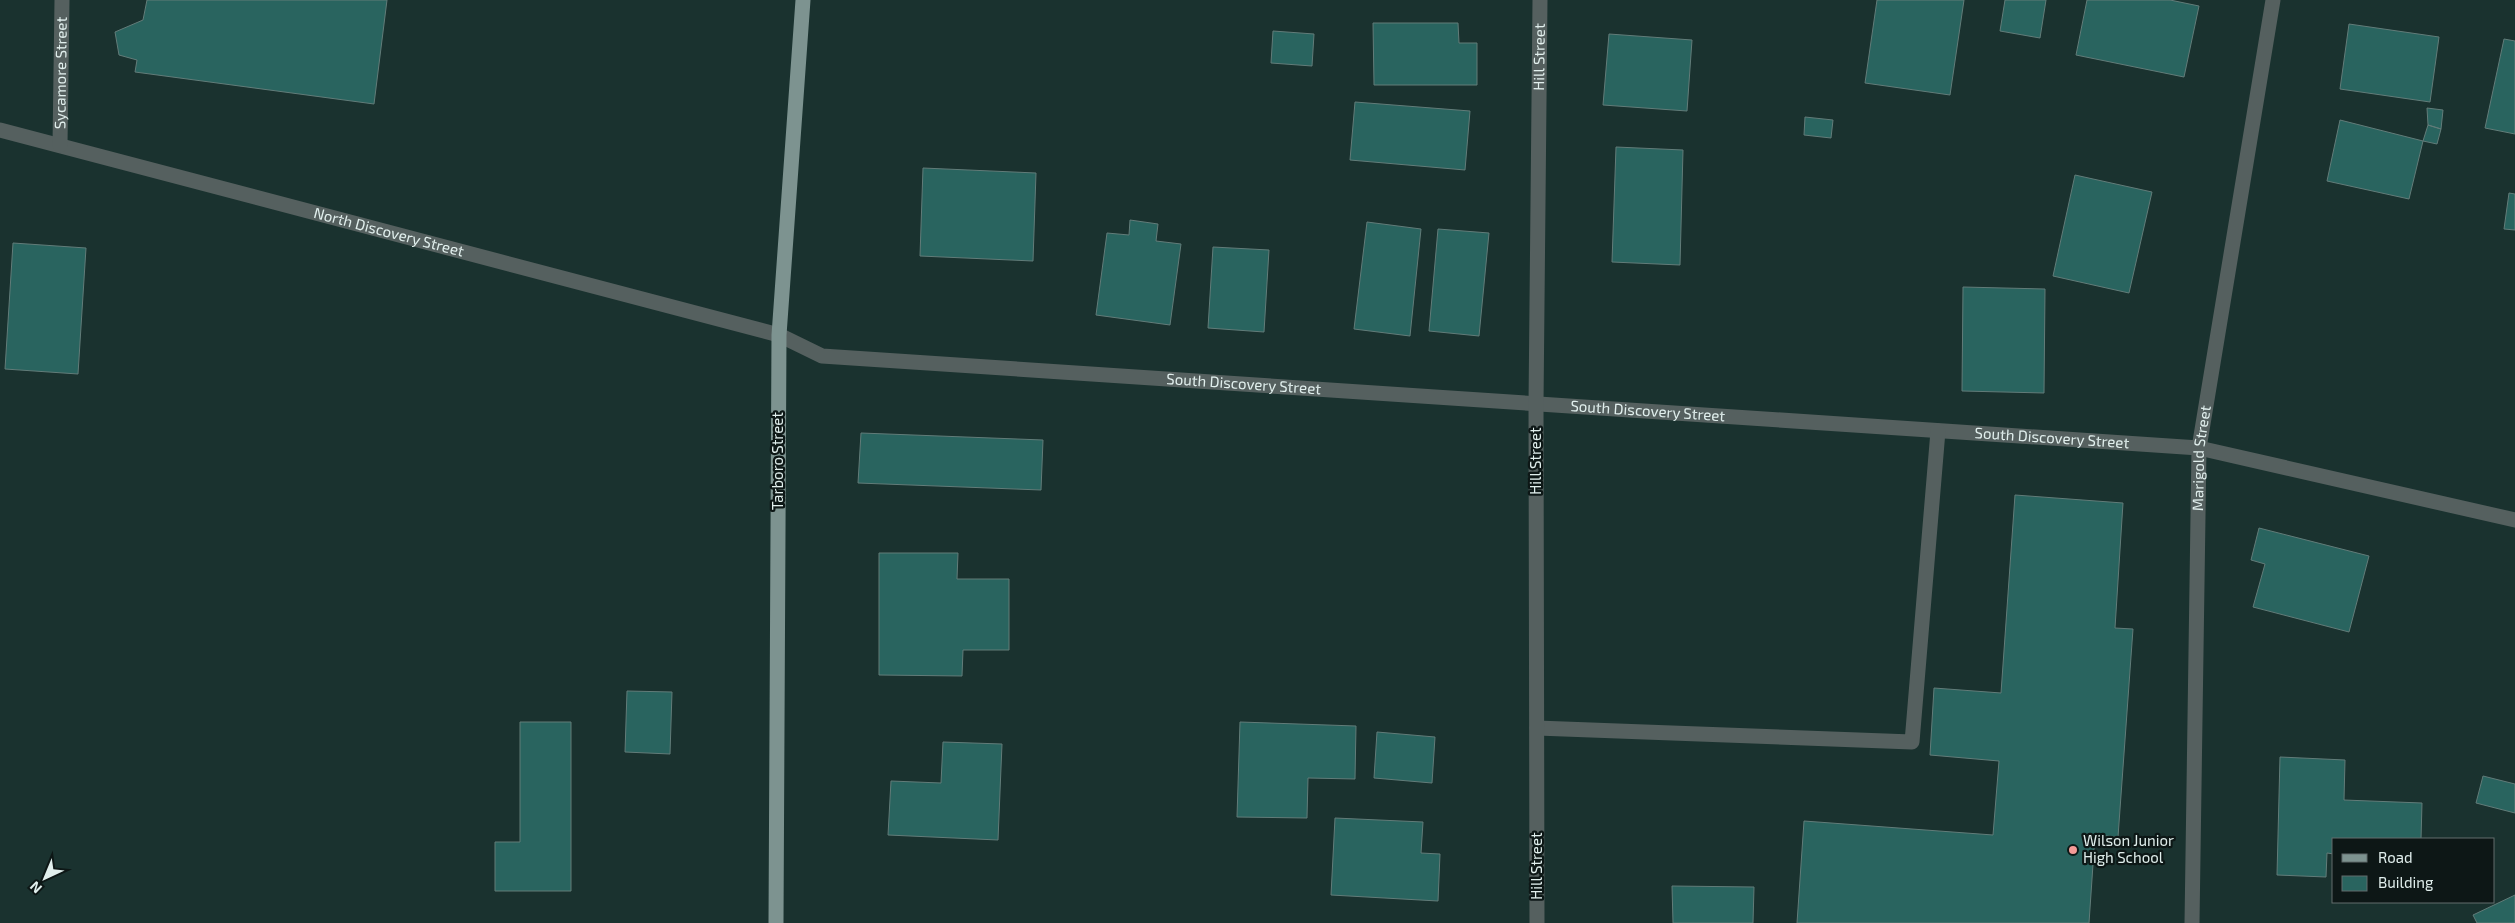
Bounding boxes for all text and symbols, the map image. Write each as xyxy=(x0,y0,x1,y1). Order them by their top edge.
street label: Sycamore Street xyxy=(50,16,70,129)
street label: Hill Street xyxy=(1529,23,1548,91)
street label: North Discovery Street xyxy=(312,203,466,260)
street label: South Discovery Street xyxy=(1166,369,1322,397)
street label: South Discovery Street xyxy=(1570,396,1726,424)
street label: Marigold Street xyxy=(2188,404,2214,511)
street label: Tarboro Street xyxy=(768,412,786,510)
street label: South Discovery Street xyxy=(1974,423,2130,451)
street label: Hill Street xyxy=(1526,427,1544,495)
place label: Wilson Junior High School xyxy=(2083,831,2174,866)
street label: Hill Street xyxy=(1527,832,1545,900)
legend xyxy=(2332,838,2495,903)
marker: Wilson Junior High School xyxy=(2067,844,2079,856)
text: Road xyxy=(2378,848,2413,866)
north arrow xyxy=(20,853,70,903)
text: Building xyxy=(2378,873,2434,891)
text: N xyxy=(26,878,45,897)

